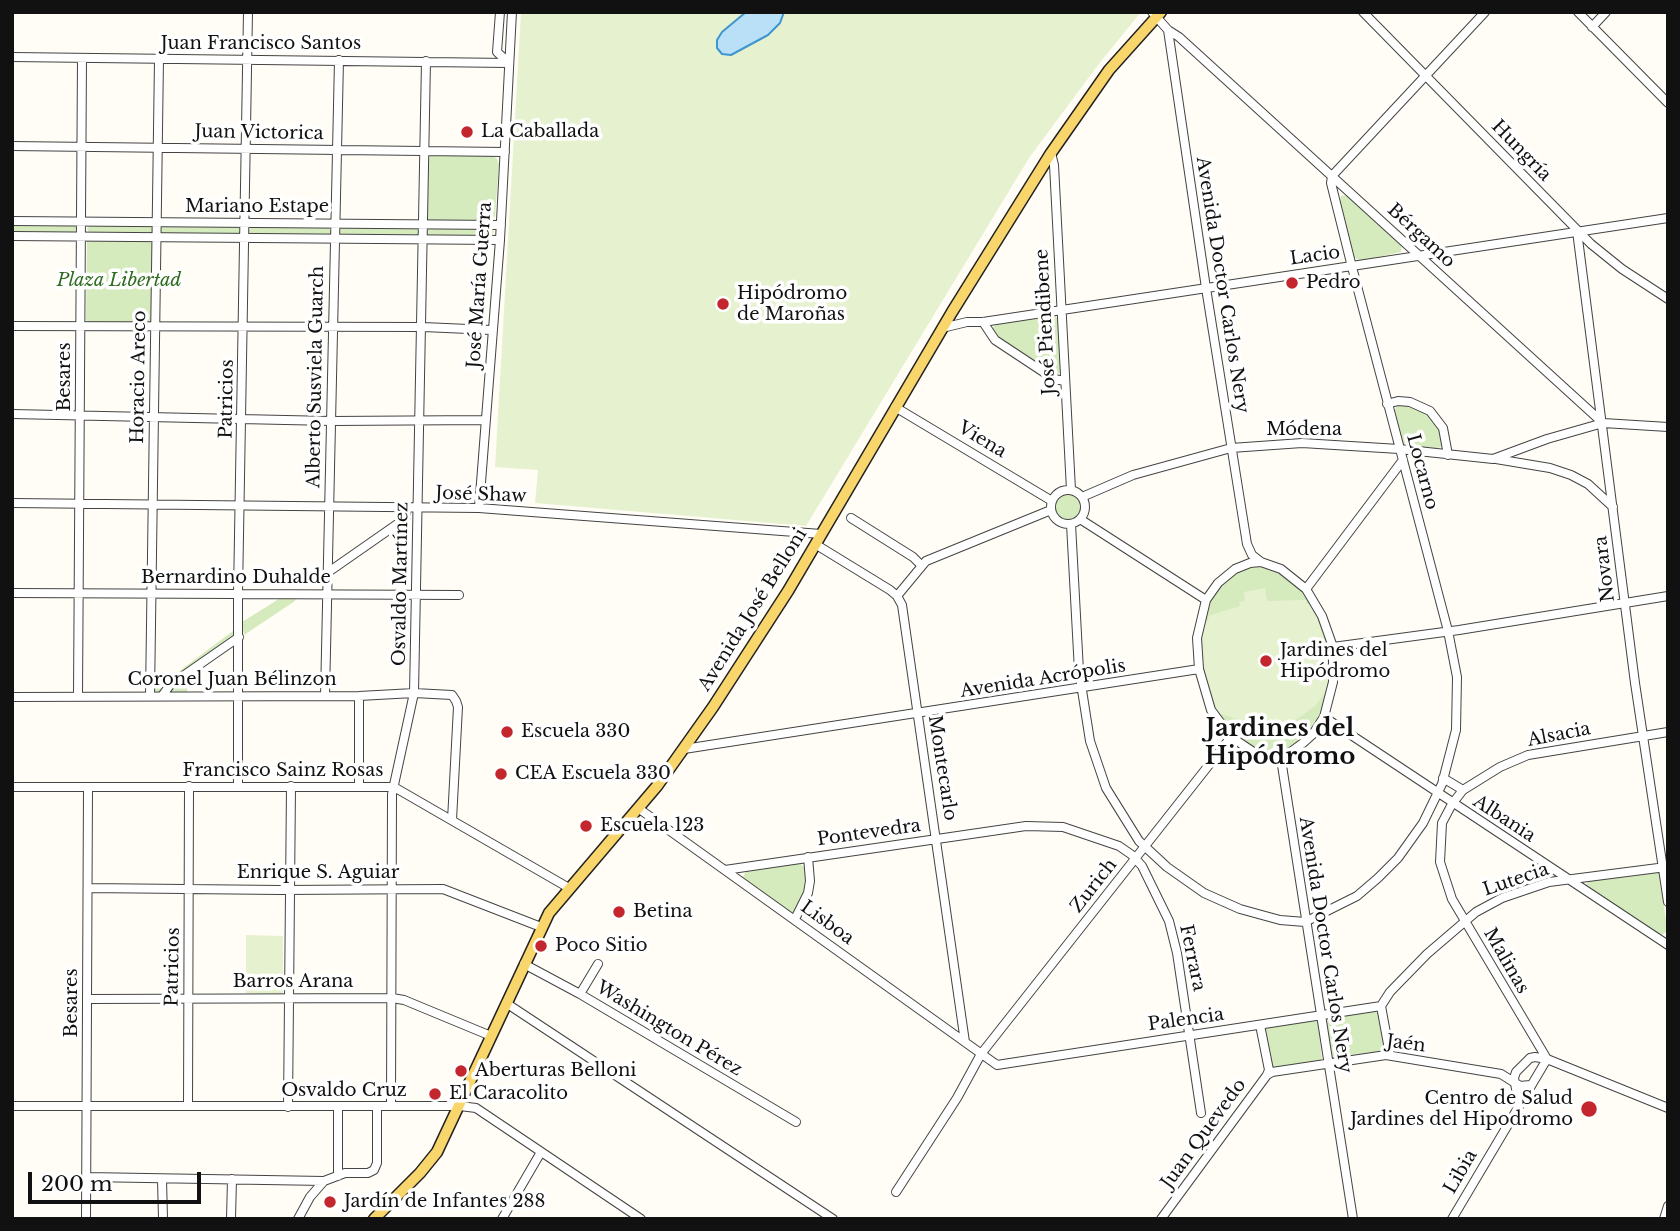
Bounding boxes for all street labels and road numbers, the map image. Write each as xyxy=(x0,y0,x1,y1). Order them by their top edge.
street label: Juan Francisco Santos xyxy=(161,33,361,55)
street label: Hungría xyxy=(1487,116,1555,186)
street label: Juan Victorica xyxy=(194,121,324,145)
street label: Avenida Doctor Carlos Nery xyxy=(1191,155,1253,415)
street label: Mariano Estape xyxy=(185,196,329,218)
street label: Bérgamo xyxy=(1383,199,1459,273)
street label: José María Guerra xyxy=(463,201,497,369)
street label: Lacio xyxy=(1288,242,1342,270)
street label: José Piendibene xyxy=(1031,248,1061,396)
street label: Alberto Susviela Guarch xyxy=(303,266,329,488)
street label: Horacio Areco xyxy=(127,310,151,444)
street label: Besares xyxy=(54,342,76,412)
street label: Patricios xyxy=(216,359,238,439)
street label: Viena xyxy=(954,417,1010,463)
street label: Módena xyxy=(1266,419,1342,441)
street label: Locarno xyxy=(1402,432,1442,512)
street label: José Shaw xyxy=(435,483,527,507)
street label: Osvaldo Martínez xyxy=(389,502,413,666)
street label: Avenida José Belloni xyxy=(694,525,812,695)
street label: Novara xyxy=(1590,535,1620,603)
street label: Bernardino Duhalde xyxy=(141,567,331,589)
street label: Avenida Acrópolis xyxy=(959,655,1127,703)
street label: Coronel Juan Bélinzon xyxy=(127,669,337,691)
street label: Montecarlo xyxy=(923,714,961,822)
street label: Alsacia xyxy=(1526,718,1592,752)
street label: Francisco Sainz Rosas xyxy=(183,760,383,782)
street label: Albania xyxy=(1469,791,1539,847)
street label: Pontevedra xyxy=(816,815,922,851)
street label: Avenida Doctor Carlos Nery xyxy=(1294,815,1356,1075)
street label: Zurich xyxy=(1066,855,1122,917)
street label: Lutecia xyxy=(1480,859,1552,901)
street label: Enrique S. Aguiar xyxy=(237,862,399,884)
street label: Lisboa xyxy=(796,896,858,950)
street label: Ferrara xyxy=(1174,923,1210,993)
street label: Malinas xyxy=(1479,924,1533,998)
street label: Patricios xyxy=(162,927,184,1007)
street label: Besares xyxy=(61,968,83,1038)
street label: Barros Arana xyxy=(233,971,353,993)
street label: Washington Pérez xyxy=(592,977,746,1081)
street label: Palencia xyxy=(1147,1004,1225,1036)
street label: Jaén xyxy=(1385,1031,1427,1057)
street label: Juan Quevedo xyxy=(1157,1075,1251,1193)
street label: Osvaldo Cruz xyxy=(281,1080,407,1102)
street label: Libia xyxy=(1440,1146,1482,1198)

